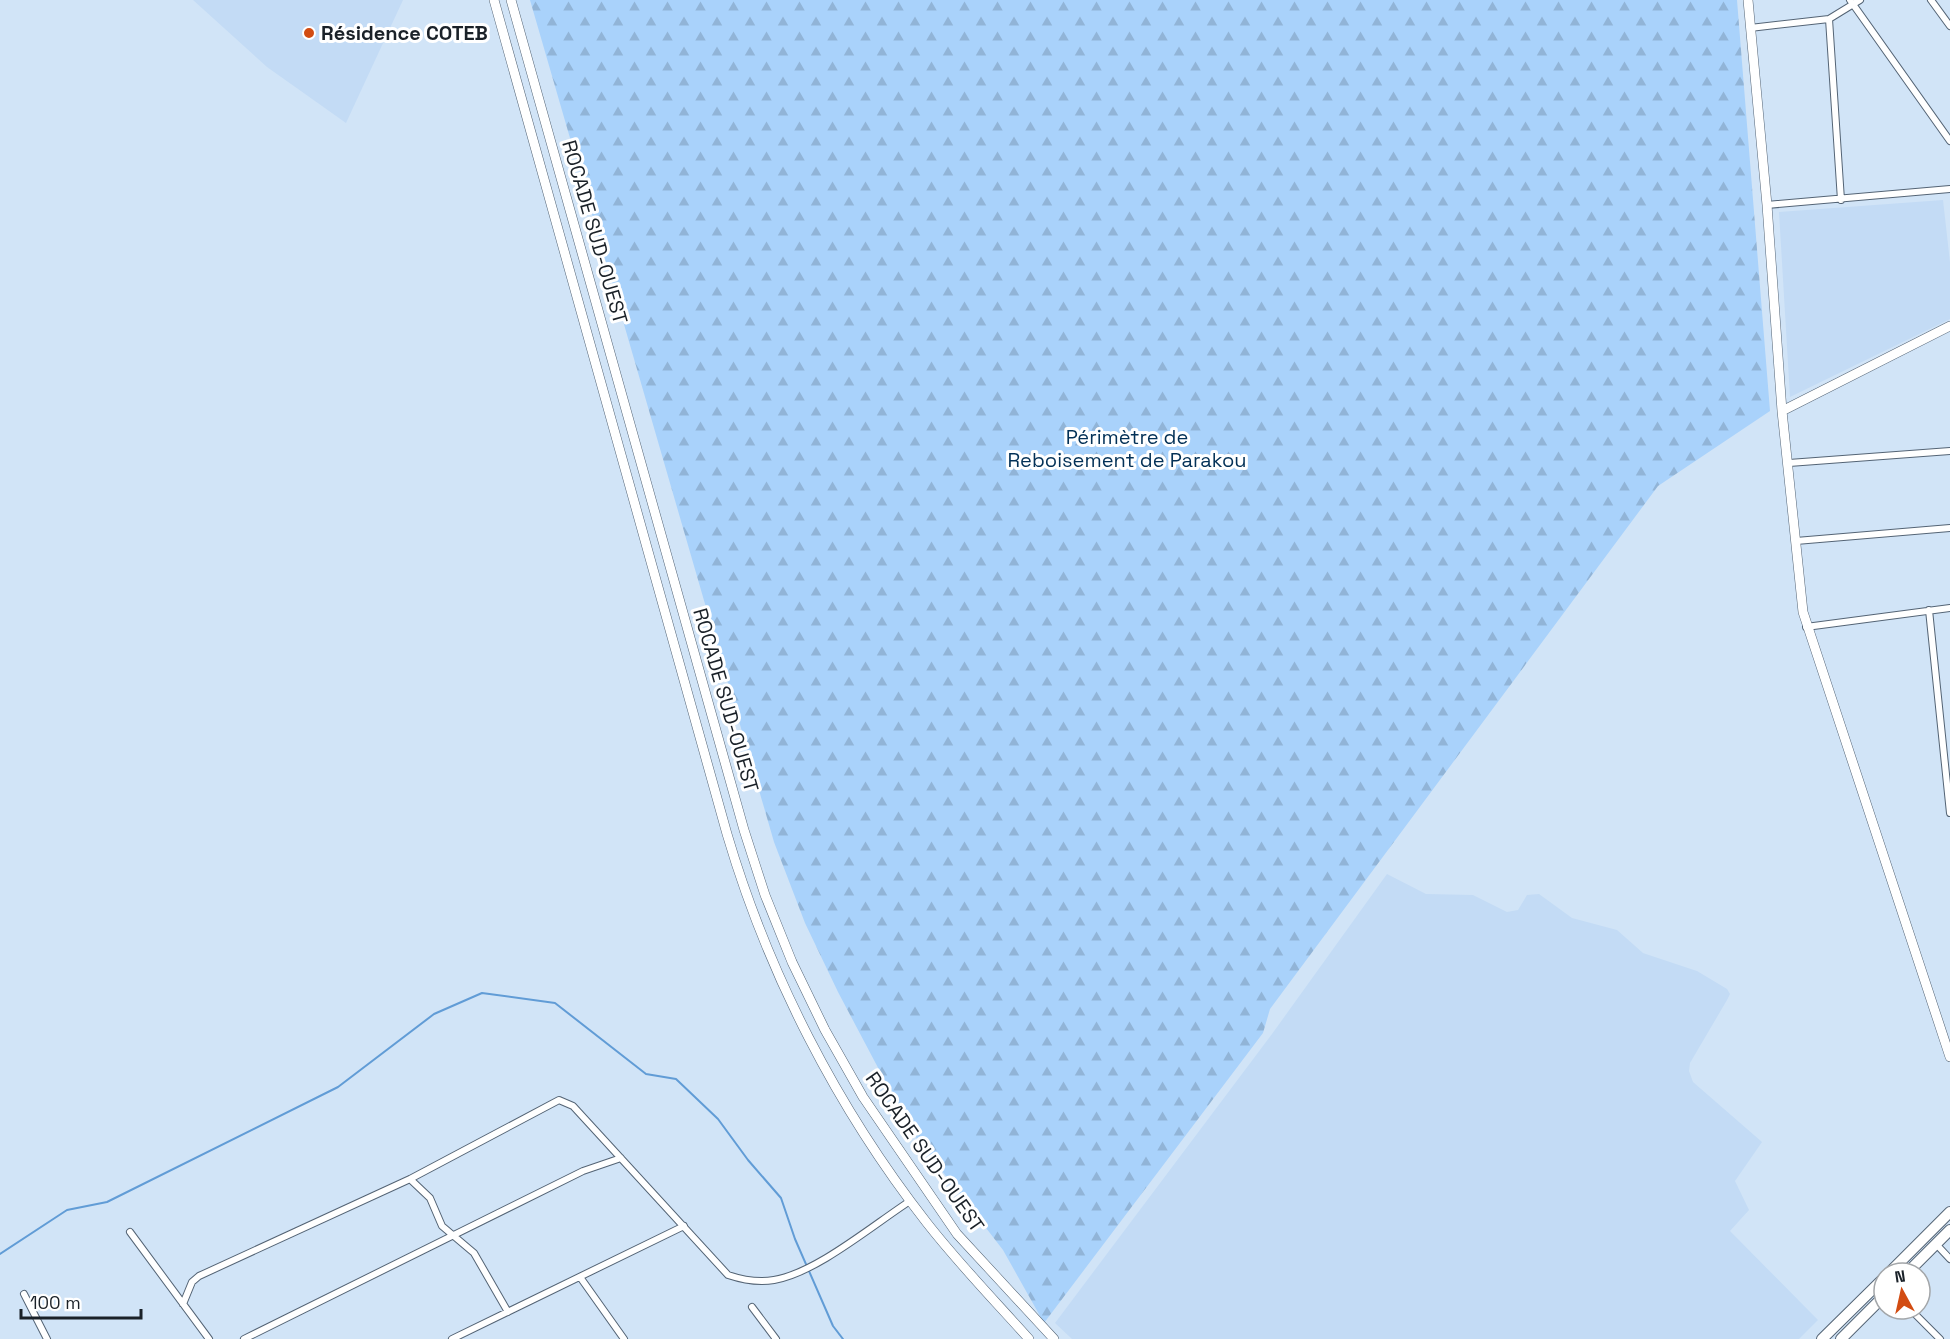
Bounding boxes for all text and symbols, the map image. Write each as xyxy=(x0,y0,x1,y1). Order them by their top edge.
place label: Résidence COTEB xyxy=(321,20,488,46)
marker: Résidence COTEB xyxy=(302,26,316,40)
street label: ROCADE SUD-OUEST xyxy=(556,137,634,327)
park label: Périmètre de Reboisement de Parakou xyxy=(1007,424,1247,473)
street label: ROCADE SUD-OUEST xyxy=(687,605,765,795)
street label: ROCADE SUD-OUEST xyxy=(860,1067,990,1238)
north arrow xyxy=(1872,1261,1932,1321)
text: N xyxy=(1893,1265,1907,1288)
scale bar xyxy=(21,1282,141,1320)
text: 100 m xyxy=(30,1291,81,1314)

